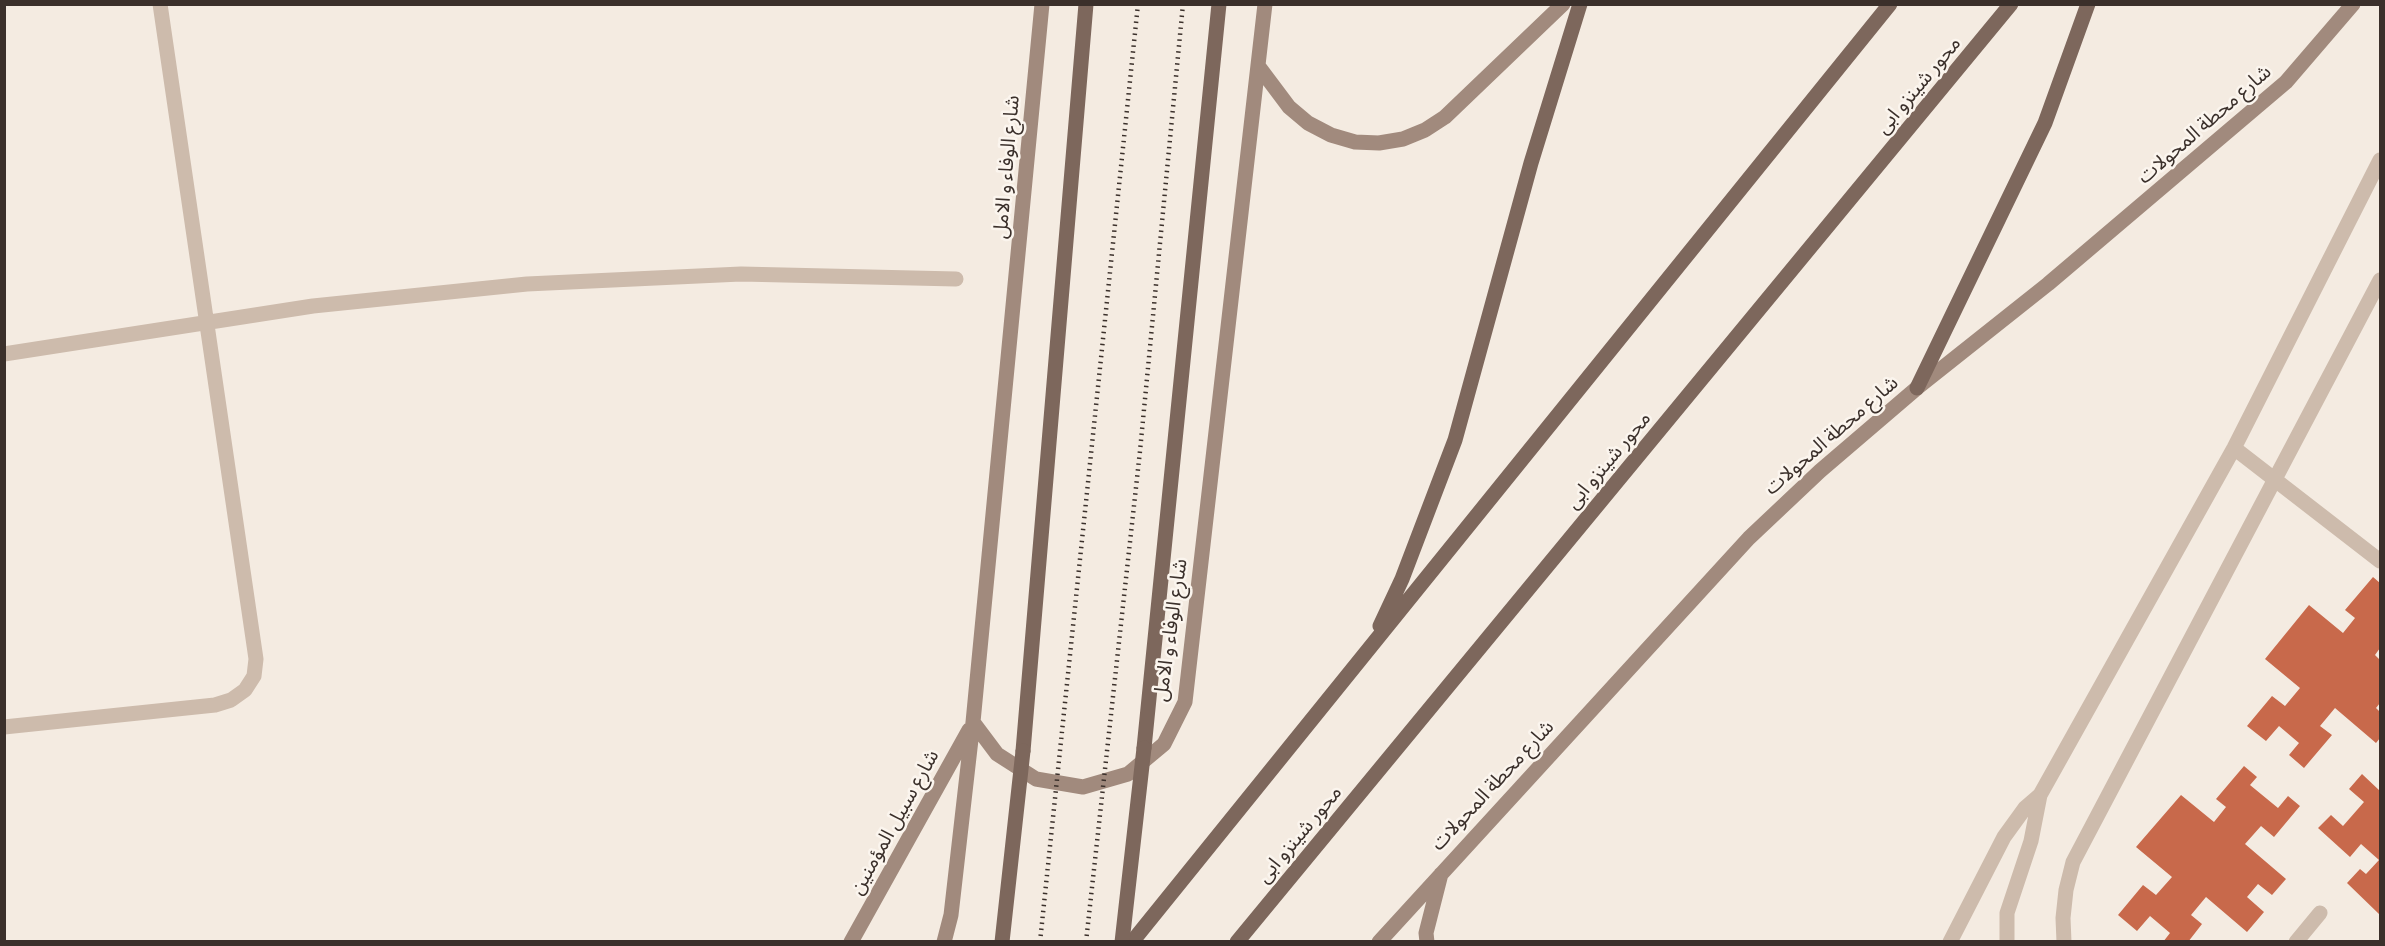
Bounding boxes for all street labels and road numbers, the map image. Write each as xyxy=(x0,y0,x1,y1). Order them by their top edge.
street label: محور شينزو ابى xyxy=(1870,31,1966,139)
street label: شارع محطة المحولات xyxy=(2132,59,2276,189)
street label: شارع الوفاء و الامل xyxy=(988,94,1024,240)
street label: شارع محطة المحولات xyxy=(1759,370,1903,500)
street label: محور شينزو ابى xyxy=(1560,406,1656,514)
street label: شارع الوفاء و الامل xyxy=(1148,557,1192,703)
street label: شارع محطة المحولات xyxy=(1425,715,1559,855)
street label: شارع سبيل المؤمنين xyxy=(844,745,944,899)
street label: محور شينزو ابى xyxy=(1251,780,1347,888)

